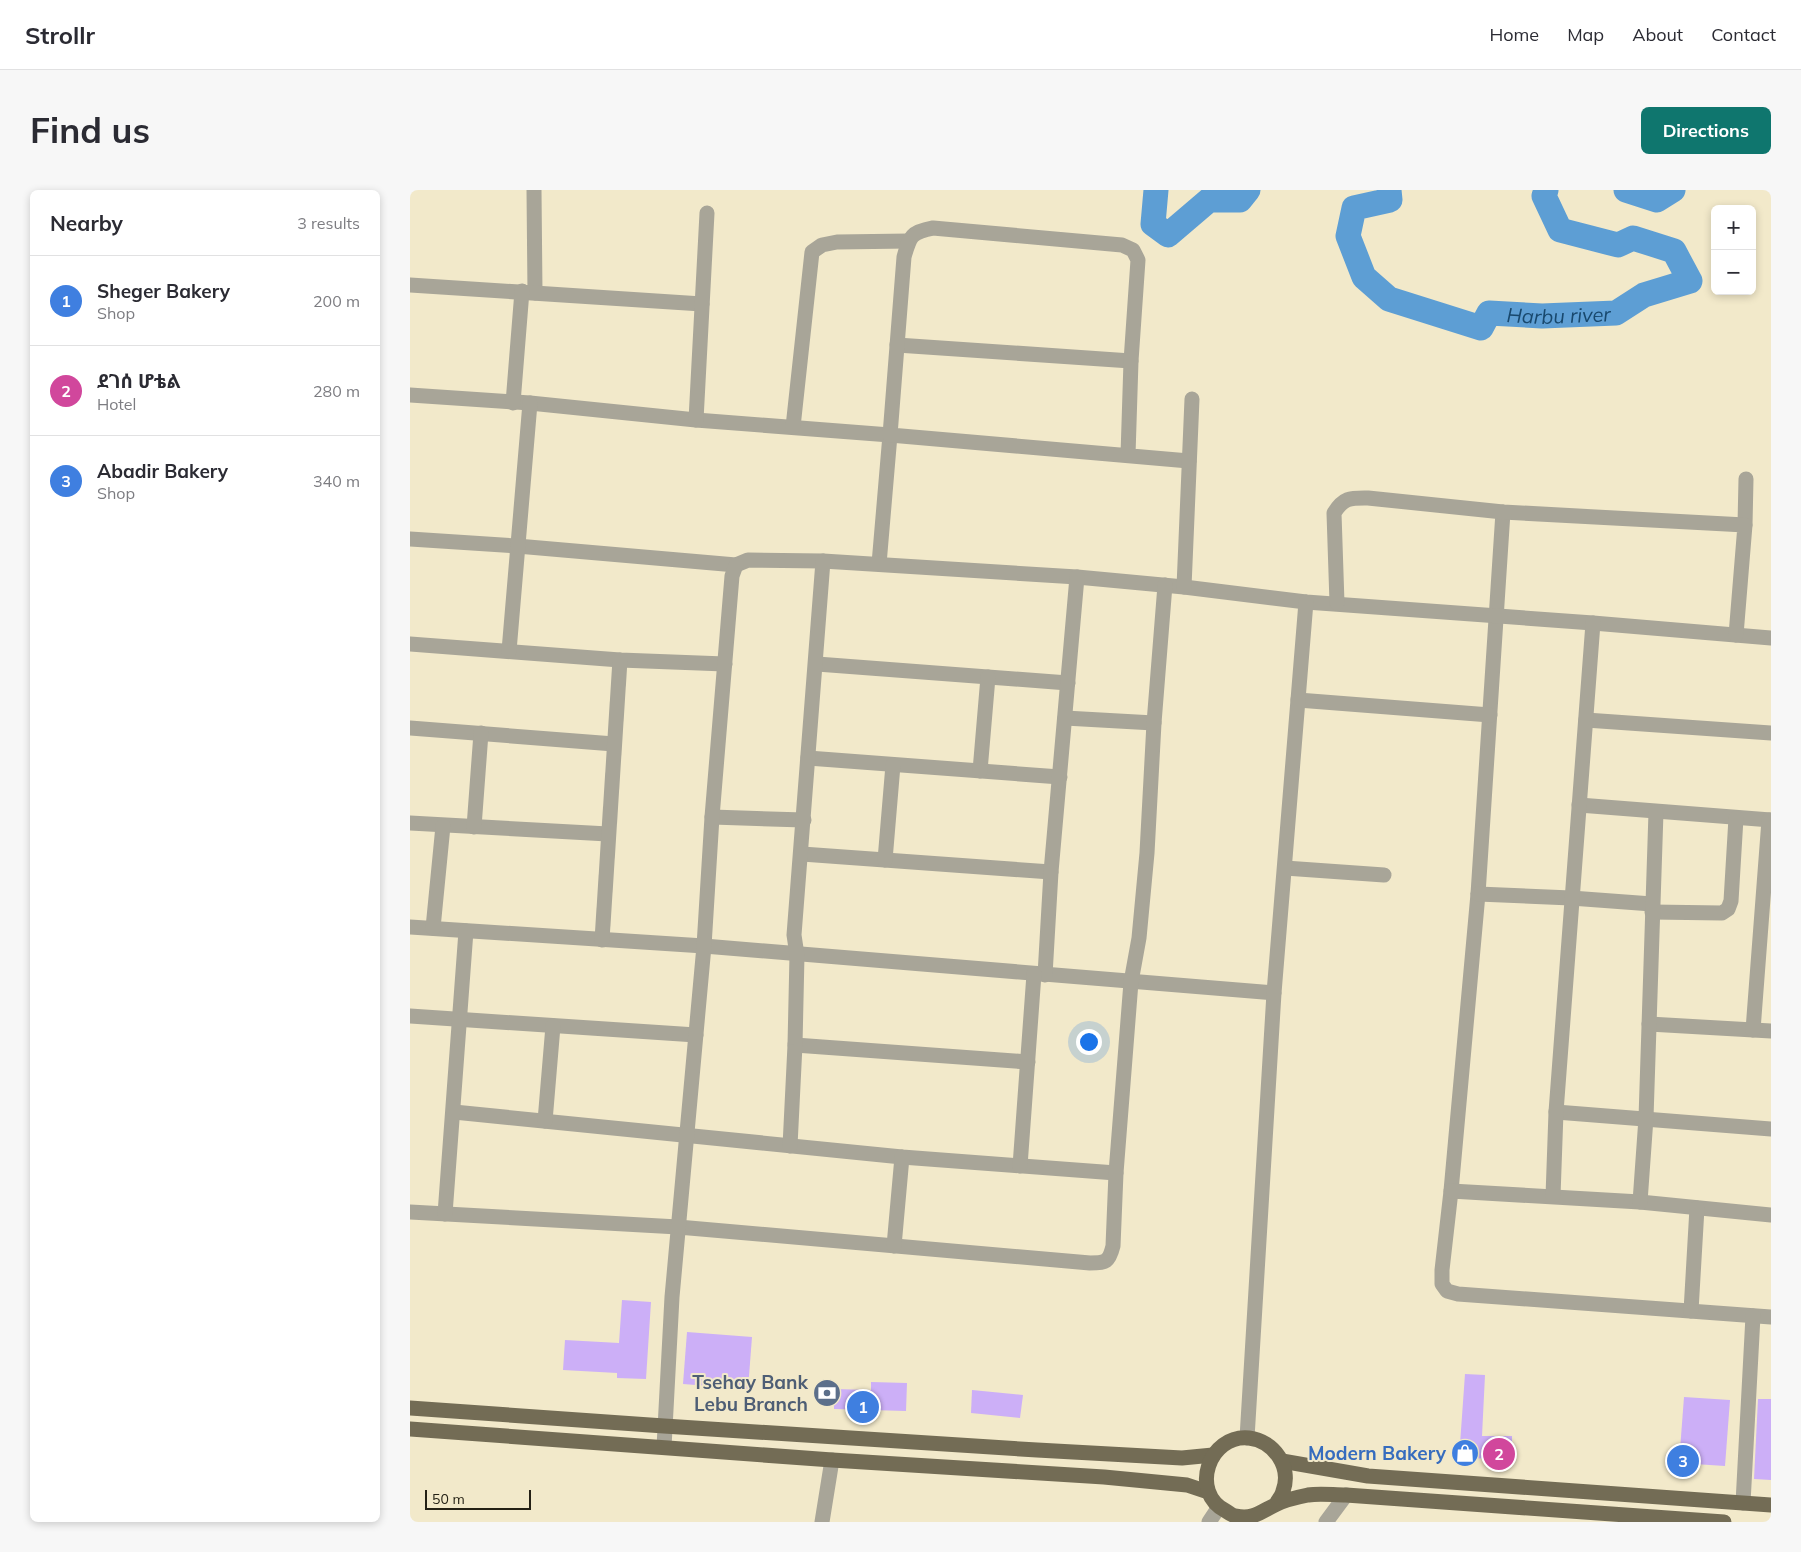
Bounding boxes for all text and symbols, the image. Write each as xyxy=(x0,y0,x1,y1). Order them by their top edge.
text: Strollr xyxy=(25,20,95,50)
text: Home xyxy=(1489,23,1539,46)
text: Map xyxy=(1567,23,1604,46)
text: About xyxy=(1632,23,1683,46)
text: Contact xyxy=(1711,23,1776,46)
button: Directions xyxy=(1641,107,1771,154)
text: Find us xyxy=(30,108,150,152)
map controls xyxy=(1711,205,1756,295)
button: + xyxy=(1711,205,1756,250)
text: Nearby xyxy=(50,210,123,236)
text: 3 results xyxy=(297,213,360,233)
button: − xyxy=(1711,250,1756,295)
text: Sheger Bakery xyxy=(97,279,230,303)
text: 1 xyxy=(61,291,71,311)
text: 200 m xyxy=(313,291,360,311)
water label: Harbu river xyxy=(1506,301,1612,329)
text: Shop xyxy=(97,303,135,323)
text: ደገሰ ሆቴል xyxy=(97,369,181,393)
text: 2 xyxy=(61,381,71,401)
text: 280 m xyxy=(313,381,360,401)
text: Hotel xyxy=(97,394,136,414)
text: Abadir Bakery xyxy=(97,459,228,483)
text: 3 xyxy=(61,471,71,491)
text: 340 m xyxy=(313,471,360,491)
text: Shop xyxy=(97,483,135,503)
your location xyxy=(1076,1029,1102,1055)
place label: Tsehay Bank Lebu Branch xyxy=(692,1370,809,1416)
bank icon: Tsehay Bank Lebu Branch xyxy=(812,1378,842,1408)
pin: 1 xyxy=(847,1388,879,1426)
pin: 2 xyxy=(1483,1435,1515,1473)
shop icon: Modern Bakery xyxy=(1450,1438,1480,1468)
place label: Modern Bakery xyxy=(1308,1441,1447,1465)
pin: 3 xyxy=(1667,1442,1699,1480)
scale bar xyxy=(425,1487,531,1510)
text: 50 m xyxy=(432,1490,465,1508)

